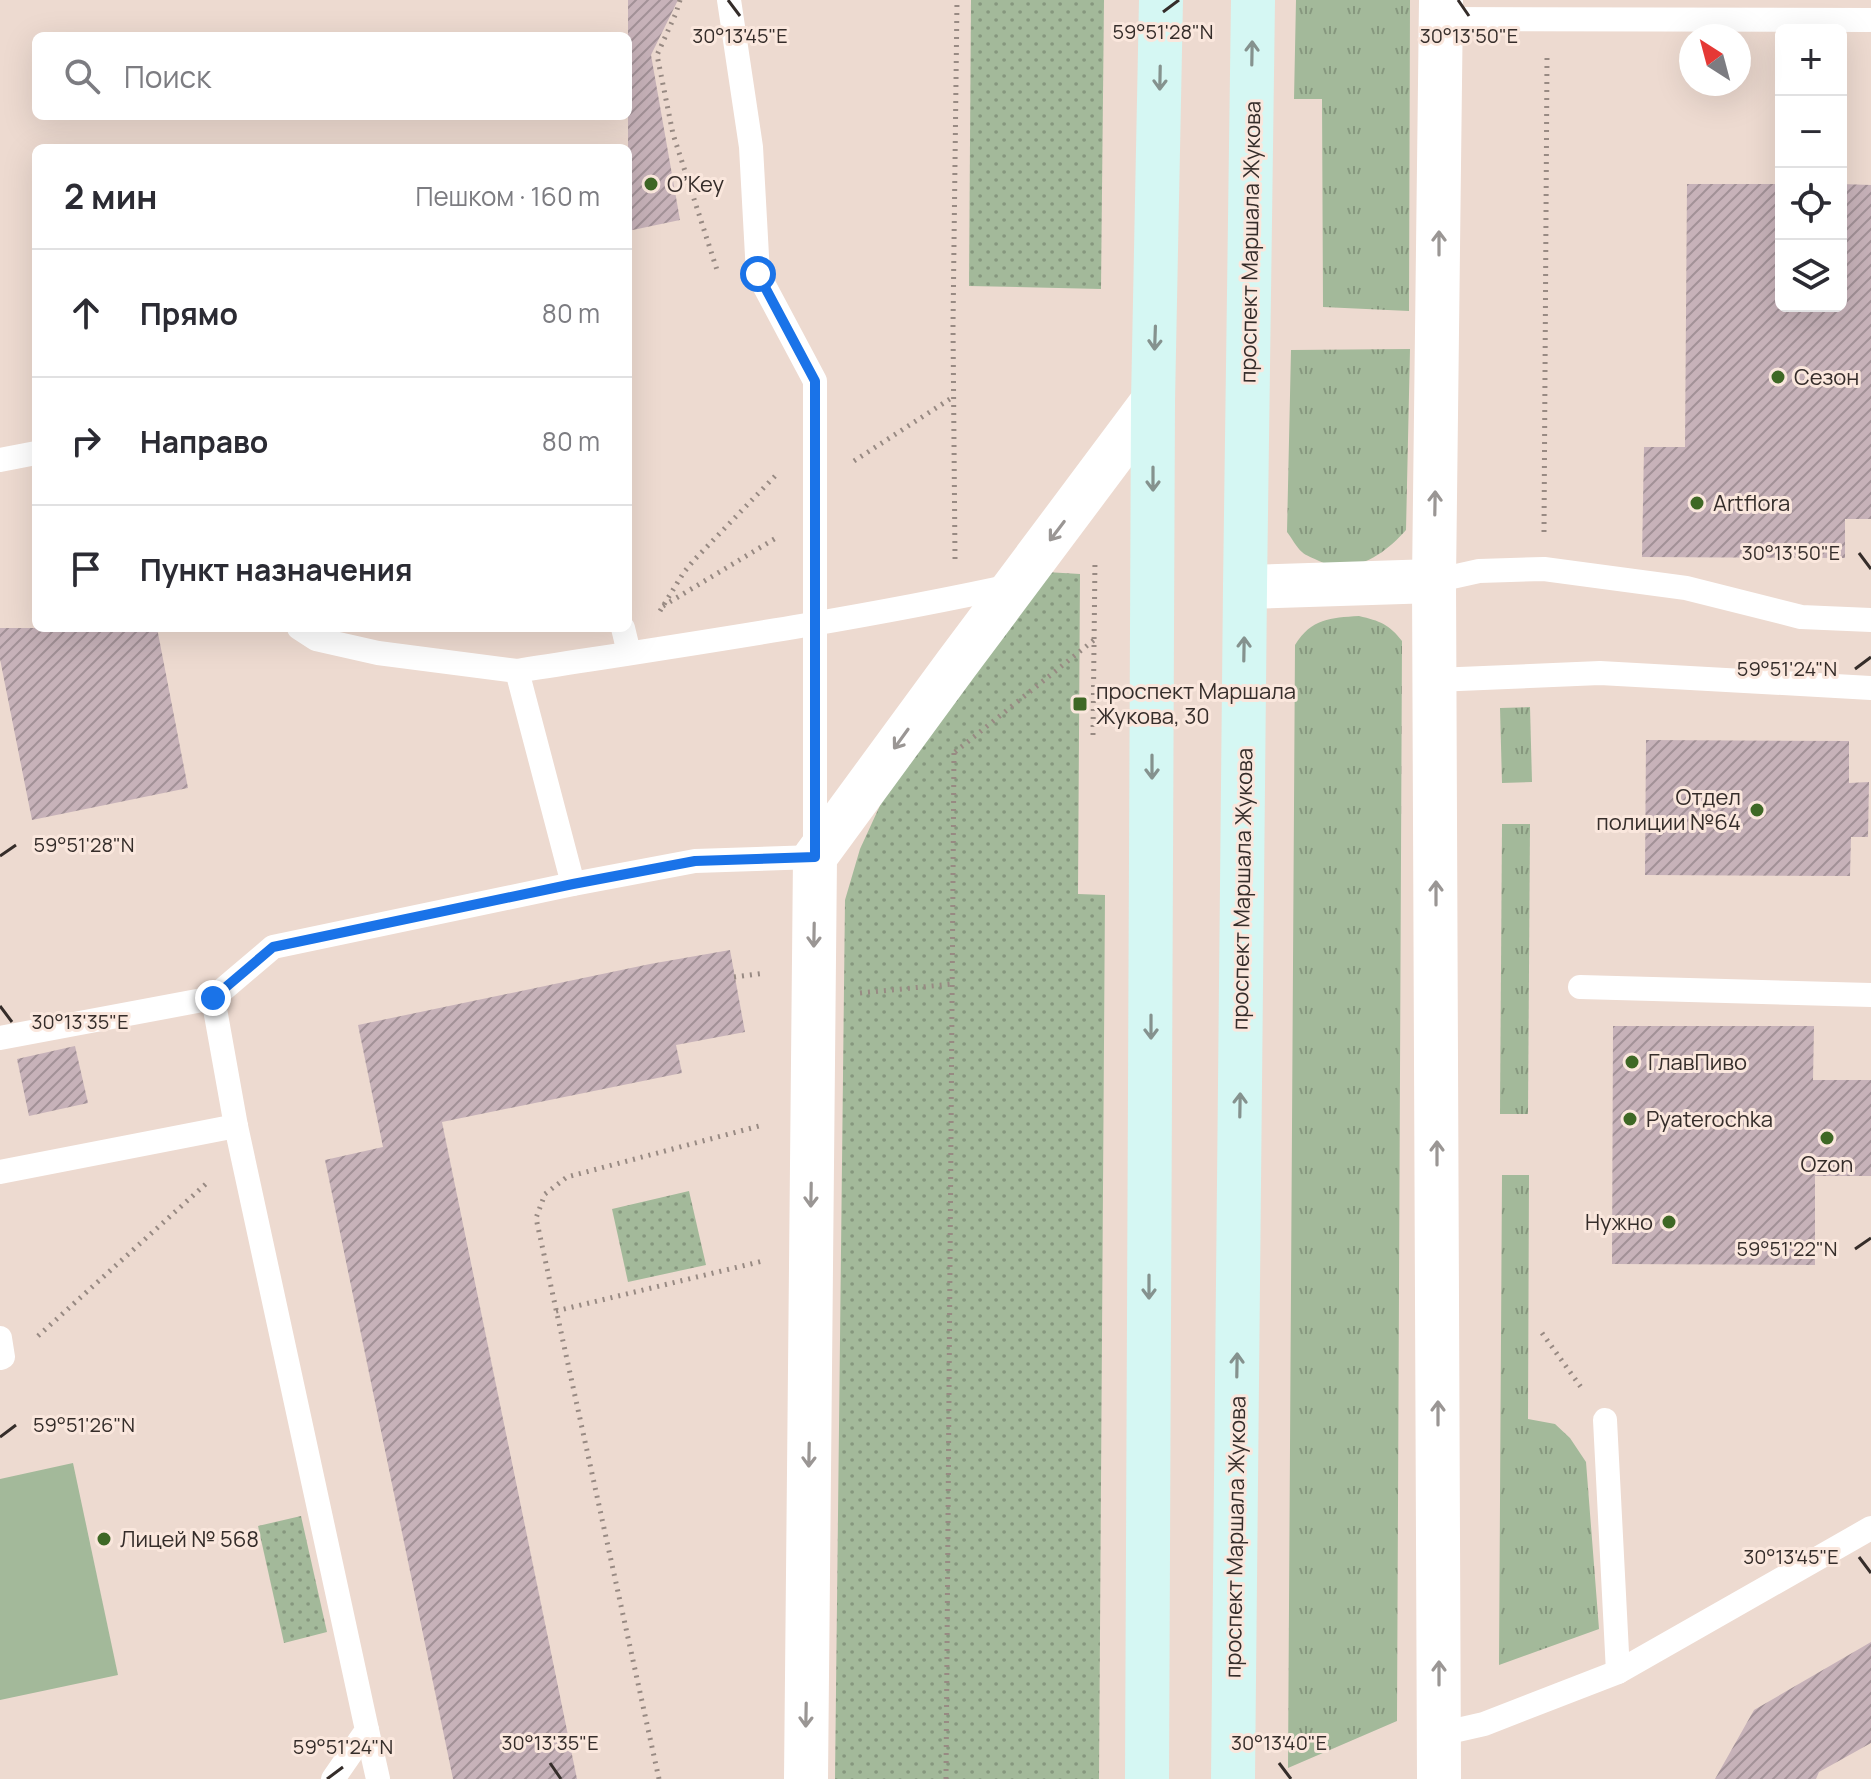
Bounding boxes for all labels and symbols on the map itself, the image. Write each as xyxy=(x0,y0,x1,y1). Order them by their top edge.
text: 59°51'28"N xyxy=(1112,18,1214,45)
text: 30°13'45"E xyxy=(692,22,788,49)
text: 30°13'50"E xyxy=(1420,22,1518,49)
north arrow xyxy=(1679,24,1751,96)
one-way arrow xyxy=(1244,40,1260,67)
one-way arrow xyxy=(1152,64,1168,91)
street label: проспект Маршала Жукова xyxy=(1233,101,1267,383)
place label: O’Key xyxy=(667,169,725,199)
marker: O’Key xyxy=(642,175,660,193)
one-way arrow xyxy=(1431,230,1446,257)
route start xyxy=(740,256,776,292)
one-way arrow xyxy=(1148,324,1163,351)
place label: Сезон xyxy=(1794,362,1859,392)
marker: Сезон xyxy=(1769,368,1787,386)
one-way arrow xyxy=(1145,465,1161,492)
place label: Artflora xyxy=(1713,488,1790,518)
one-way arrow xyxy=(1428,490,1443,517)
marker: Artflora xyxy=(1688,494,1706,512)
one-way arrow xyxy=(1048,519,1065,541)
text: 30°13'50"E xyxy=(1742,539,1840,566)
one-way arrow xyxy=(1236,636,1252,663)
text: 59°51'24"N xyxy=(1737,655,1837,682)
place label: проспект Маршала Жукова, 30 xyxy=(1096,676,1296,731)
marker: проспект Маршала Жукова, 30 xyxy=(1071,695,1089,713)
one-way arrow xyxy=(893,728,910,749)
street label: проспект Маршала Жукова xyxy=(1225,748,1259,1030)
one-way arrow xyxy=(1144,753,1160,780)
place label: Отдел полиции №64 xyxy=(1596,782,1741,837)
marker: Отдел полиции №64 xyxy=(1748,801,1766,819)
text: 59°51'28"N xyxy=(33,831,135,858)
one-way arrow xyxy=(1428,880,1444,907)
one-way arrow xyxy=(806,921,822,948)
route end xyxy=(195,980,231,1016)
text: 30°13'35"E xyxy=(31,1008,129,1035)
one-way arrow xyxy=(1143,1013,1159,1040)
place label: ГлавПиво xyxy=(1648,1047,1747,1077)
marker: ГлавПиво xyxy=(1623,1053,1641,1071)
one-way arrow xyxy=(1232,1092,1247,1119)
place label: Pyaterochka xyxy=(1646,1104,1773,1134)
marker: Pyaterochka xyxy=(1621,1110,1639,1128)
marker: Ozon xyxy=(1818,1129,1836,1147)
one-way arrow xyxy=(1429,1140,1445,1167)
place label: Ozon xyxy=(1801,1149,1853,1179)
one-way arrow xyxy=(804,1181,819,1208)
place label: Нужно xyxy=(1585,1207,1653,1237)
marker: Нужно xyxy=(1660,1213,1678,1231)
text: 59°51'22"N xyxy=(1737,1235,1837,1262)
one-way arrow xyxy=(1141,1273,1157,1300)
one-way arrow xyxy=(1229,1352,1245,1379)
street label: проспект Маршала Жукова xyxy=(1218,1396,1252,1678)
one-way arrow xyxy=(1430,1400,1446,1427)
text: 59°51'26"N xyxy=(33,1411,135,1438)
one-way arrow xyxy=(801,1441,817,1468)
place label: Лицей № 568 xyxy=(120,1524,259,1554)
marker: Лицей № 568 xyxy=(95,1530,113,1548)
text: 30°13'45"E xyxy=(1743,1543,1839,1570)
one-way arrow xyxy=(1431,1660,1447,1687)
one-way arrow xyxy=(798,1701,814,1728)
text: 30°13'35"E xyxy=(501,1729,599,1756)
text: 30°13'40"E xyxy=(1231,1729,1327,1756)
text: 59°51'24"N xyxy=(293,1733,393,1760)

